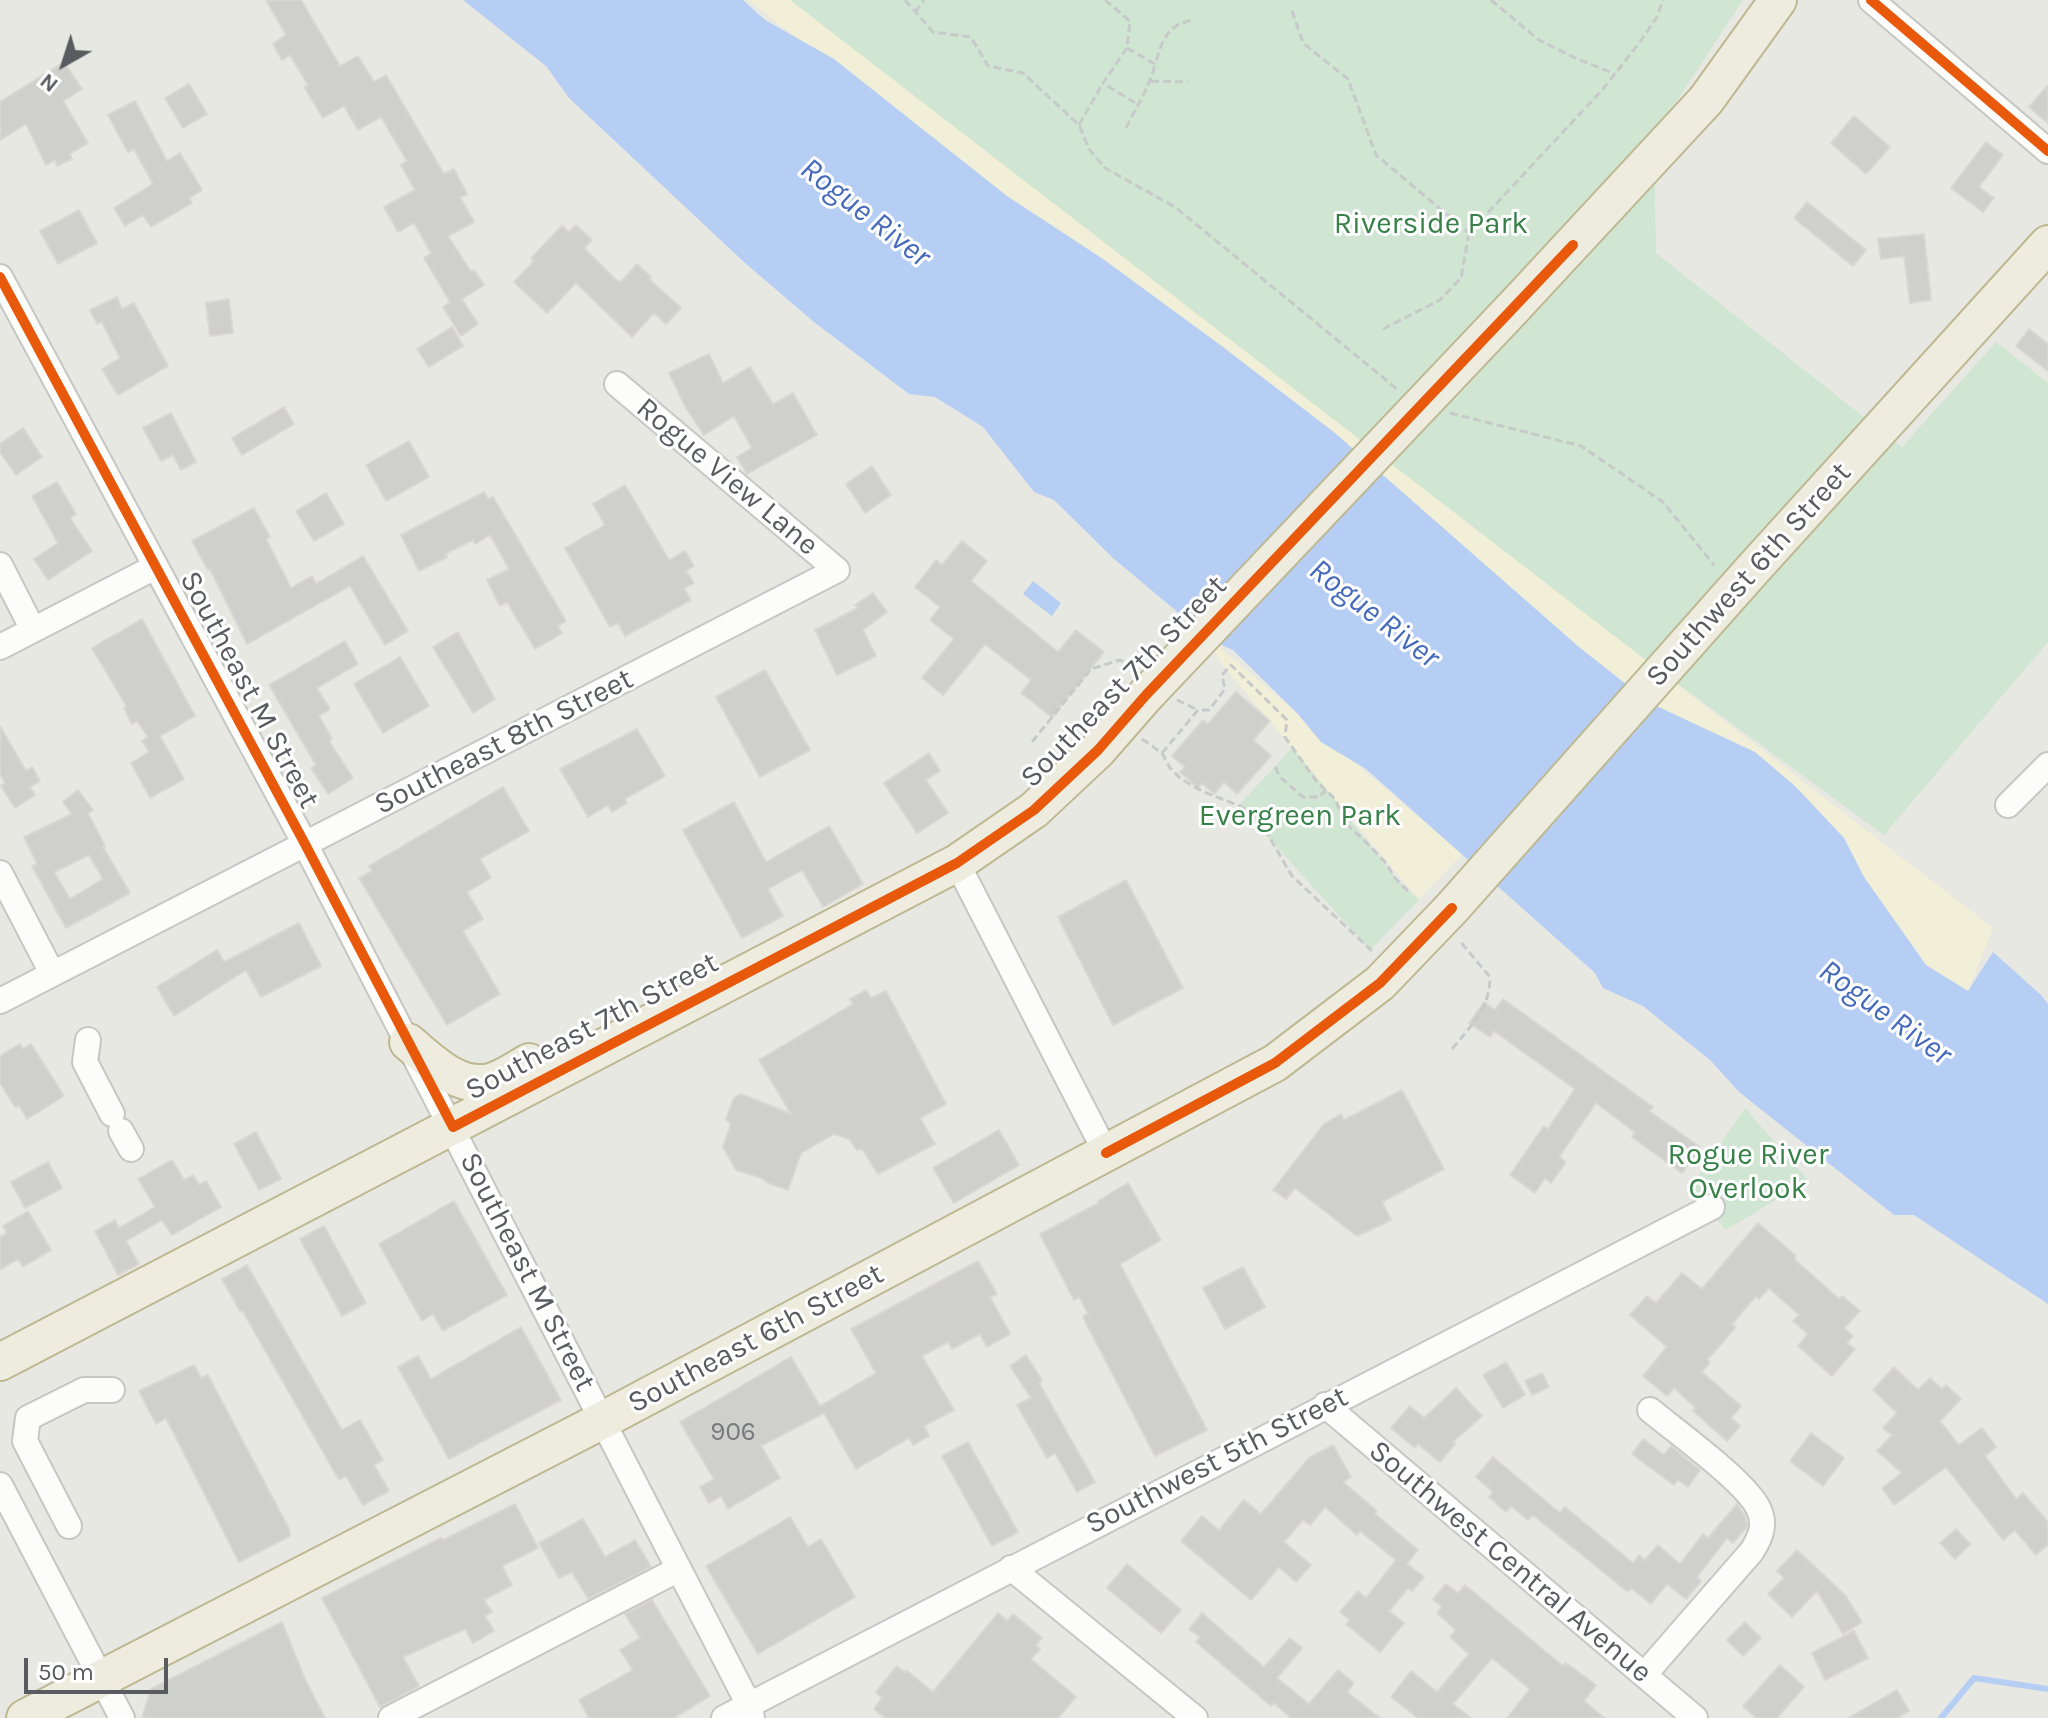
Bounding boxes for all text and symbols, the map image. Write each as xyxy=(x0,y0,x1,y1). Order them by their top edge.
north arrow xyxy=(24,24,104,104)
text: N xyxy=(35,68,63,98)
water label: Rogue River xyxy=(792,150,938,276)
park label: Riverside Park xyxy=(1334,206,1528,242)
street label: Rogue View Lane xyxy=(629,390,825,564)
street label: Southwest 6th Street xyxy=(1639,455,1859,695)
water label: Rogue River xyxy=(1301,551,1447,677)
street label: Southeast M Street xyxy=(171,565,327,815)
street label: Southeast 7th Street xyxy=(1013,568,1235,796)
street label: Southeast 8th Street xyxy=(369,661,639,823)
park label: Evergreen Park xyxy=(1199,798,1401,834)
street label: Southeast 7th Street xyxy=(459,945,725,1109)
water label: Rogue River xyxy=(1811,952,1959,1074)
park label: Rogue River Overlook xyxy=(1667,1137,1829,1208)
street label: Southeast M Street xyxy=(451,1147,603,1397)
street label: Southeast 6th Street xyxy=(622,1256,890,1422)
street label: Southwest 5th Street xyxy=(1080,1379,1354,1543)
house number: 906 xyxy=(710,1417,756,1449)
street label: Southwest Central Avenue xyxy=(1361,1433,1659,1691)
scale bar xyxy=(28,1642,172,1692)
text: 50 m xyxy=(38,1658,94,1686)

